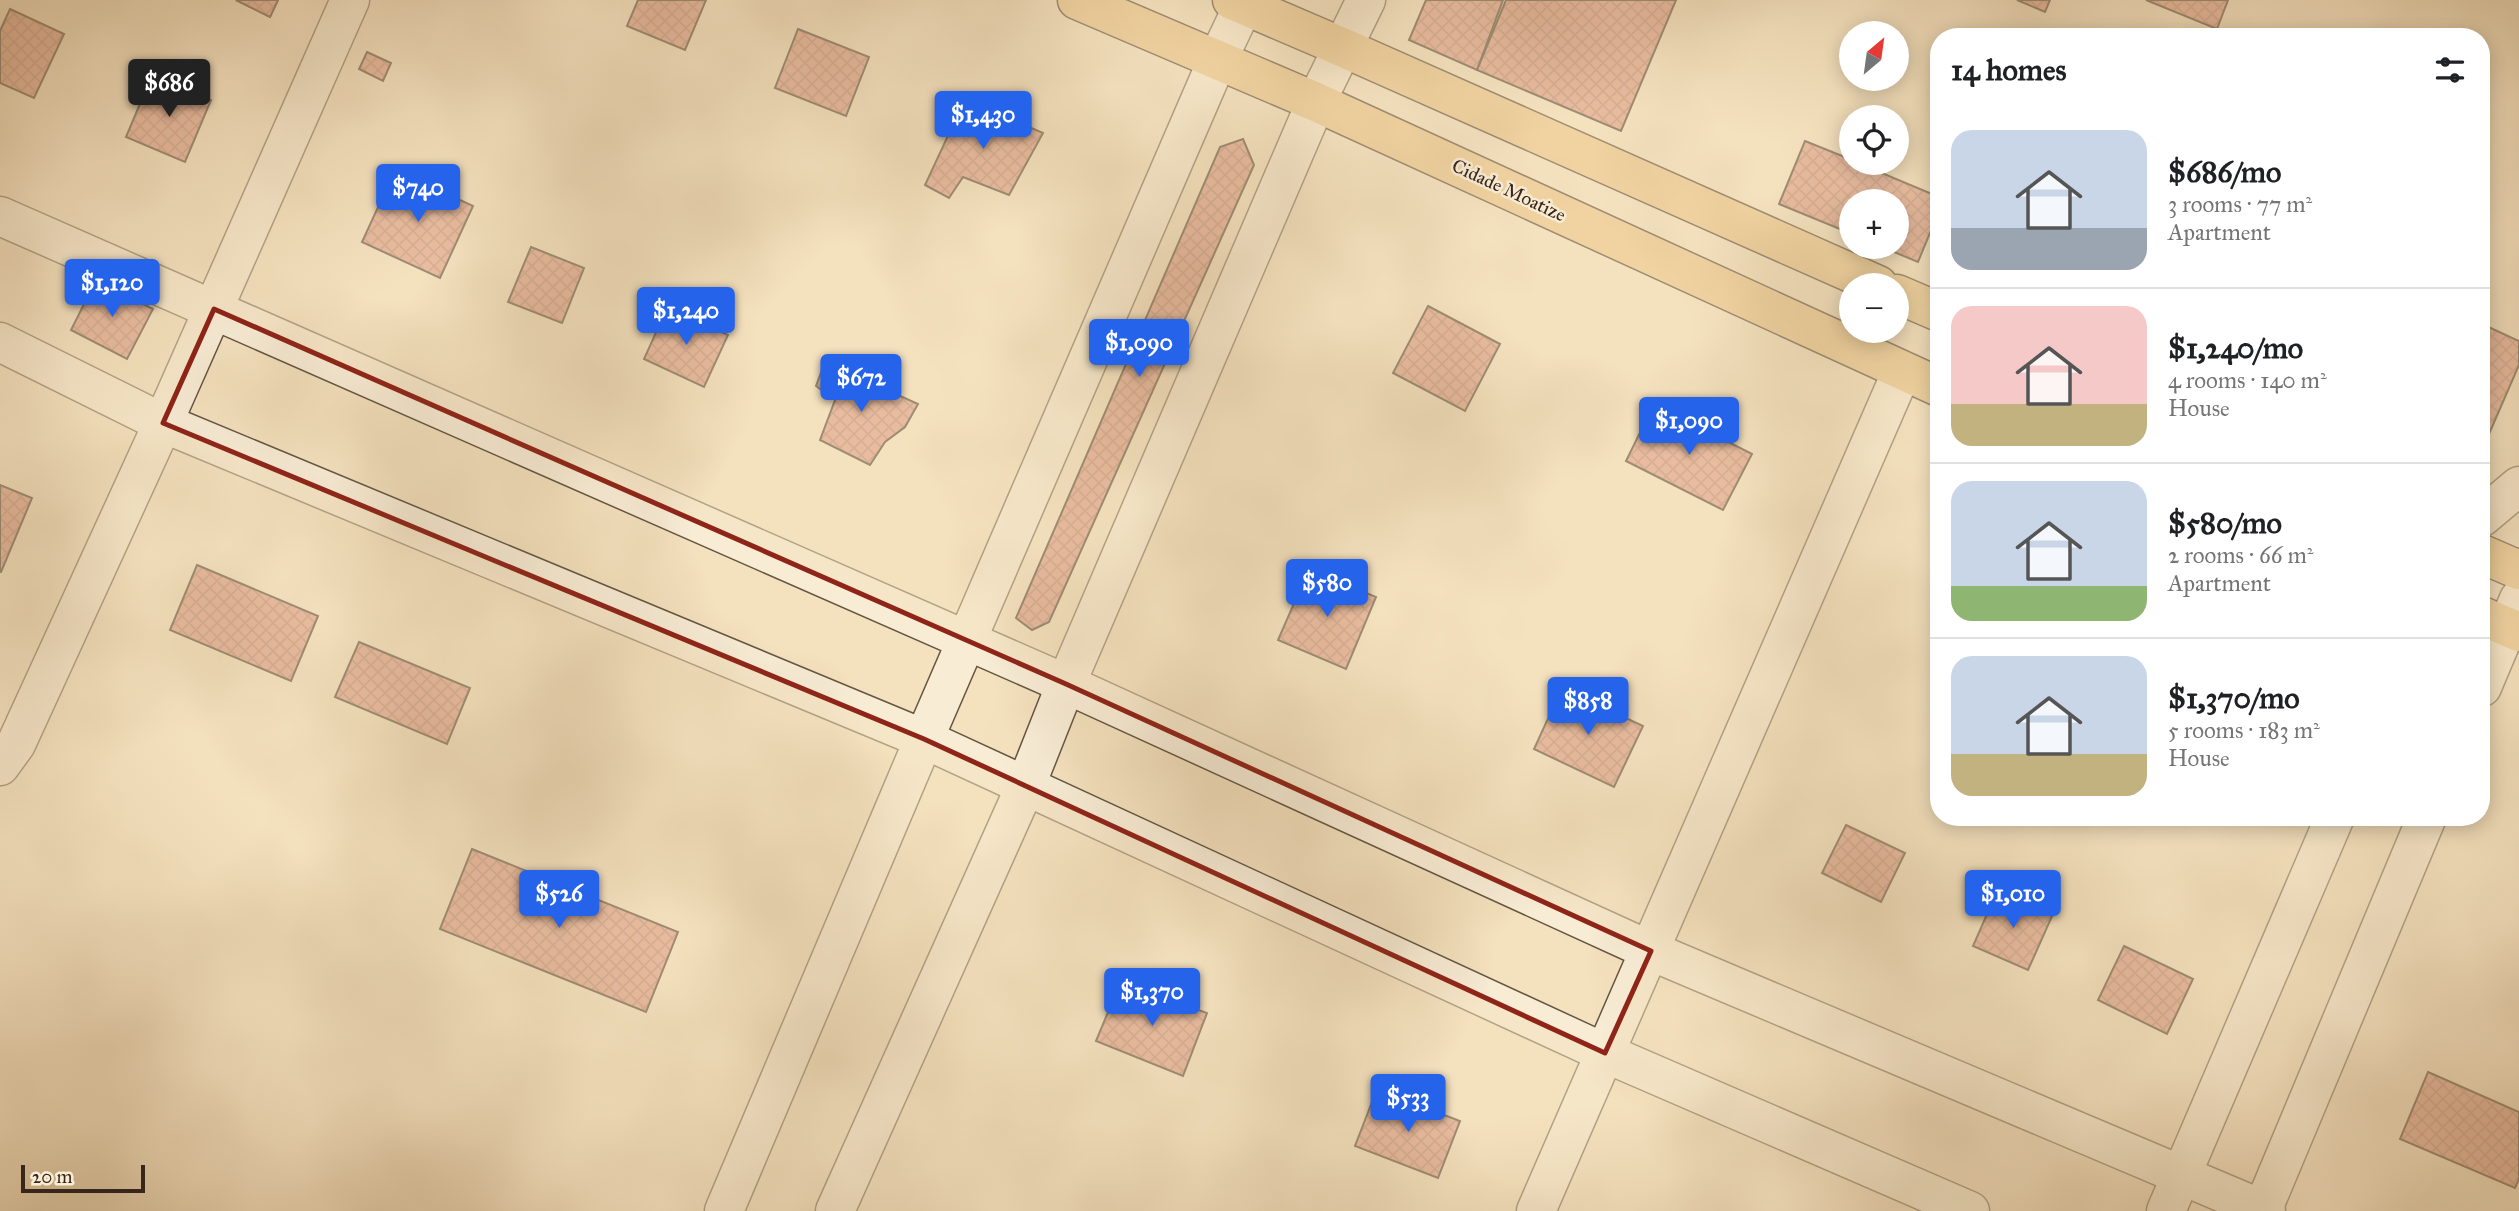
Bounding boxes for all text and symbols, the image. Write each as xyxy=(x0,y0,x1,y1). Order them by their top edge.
north arrow xyxy=(1839,21,1909,91)
map controls xyxy=(1839,21,1909,343)
icon: filters xyxy=(2431,51,2469,89)
text: 14 homes xyxy=(1951,52,2066,88)
pin: $686 xyxy=(128,60,210,119)
text: $686 xyxy=(144,68,194,96)
pin: $1,430 xyxy=(926,92,1040,151)
text: $1,430 xyxy=(951,100,1015,128)
button: locate xyxy=(1839,105,1909,175)
street label: Cidade Moatize xyxy=(1448,154,1570,226)
text: $686/mo xyxy=(2168,154,2281,190)
icon: home xyxy=(2007,158,2091,242)
pin: $740 xyxy=(377,164,459,224)
text: $740 xyxy=(392,173,444,201)
button: + xyxy=(1839,189,1909,259)
text: 3 rooms · 77 m² xyxy=(2168,190,2312,218)
text: Apartment xyxy=(2168,218,2271,246)
pin: $1,120 xyxy=(55,260,169,319)
text: $1,120 xyxy=(81,268,143,296)
button: − xyxy=(1839,273,1909,343)
pin: $1,240 xyxy=(629,288,743,347)
text: $1,240 xyxy=(653,296,719,324)
pin: $1,090 xyxy=(1082,320,1196,379)
text: $1,090 xyxy=(1105,328,1173,356)
text: $1,240/mo xyxy=(2168,330,2303,366)
icon: home xyxy=(2007,334,2091,418)
pin: $672 xyxy=(820,354,902,414)
text: $672 xyxy=(836,363,886,391)
text: 4 rooms · 140 m² xyxy=(2168,366,2327,394)
text: House xyxy=(2168,394,2230,422)
pin: $1,090 xyxy=(1632,398,1746,457)
text: $1,090 xyxy=(1655,406,1723,434)
text: $580/mo xyxy=(2168,505,2282,541)
icon: home xyxy=(2007,509,2091,593)
text: 2 rooms · 66 m² xyxy=(2168,541,2313,569)
pin: $580 xyxy=(1286,560,1368,619)
text: $580 xyxy=(1302,568,1352,596)
text: Apartment xyxy=(2168,569,2271,597)
pin: $858 xyxy=(1547,678,1629,737)
text: $1,370/mo xyxy=(2168,680,2300,716)
icon: home xyxy=(2007,684,2091,768)
text: $858 xyxy=(1564,686,1612,714)
text: 5 rooms · 183 m² xyxy=(2168,716,2320,744)
text: House xyxy=(2168,744,2230,772)
pin: $526 xyxy=(518,870,600,930)
pin: $1,010 xyxy=(1956,870,2070,930)
text: $526 xyxy=(535,879,583,907)
text: $1,010 xyxy=(1981,879,2045,907)
pin: $1,370 xyxy=(1095,968,1209,1028)
text: $1,370 xyxy=(1120,977,1184,1005)
pin: $533 xyxy=(1367,1074,1449,1134)
text: $533 xyxy=(1387,1083,1429,1111)
scale bar xyxy=(21,1162,145,1194)
text: 20 m xyxy=(32,1165,73,1188)

